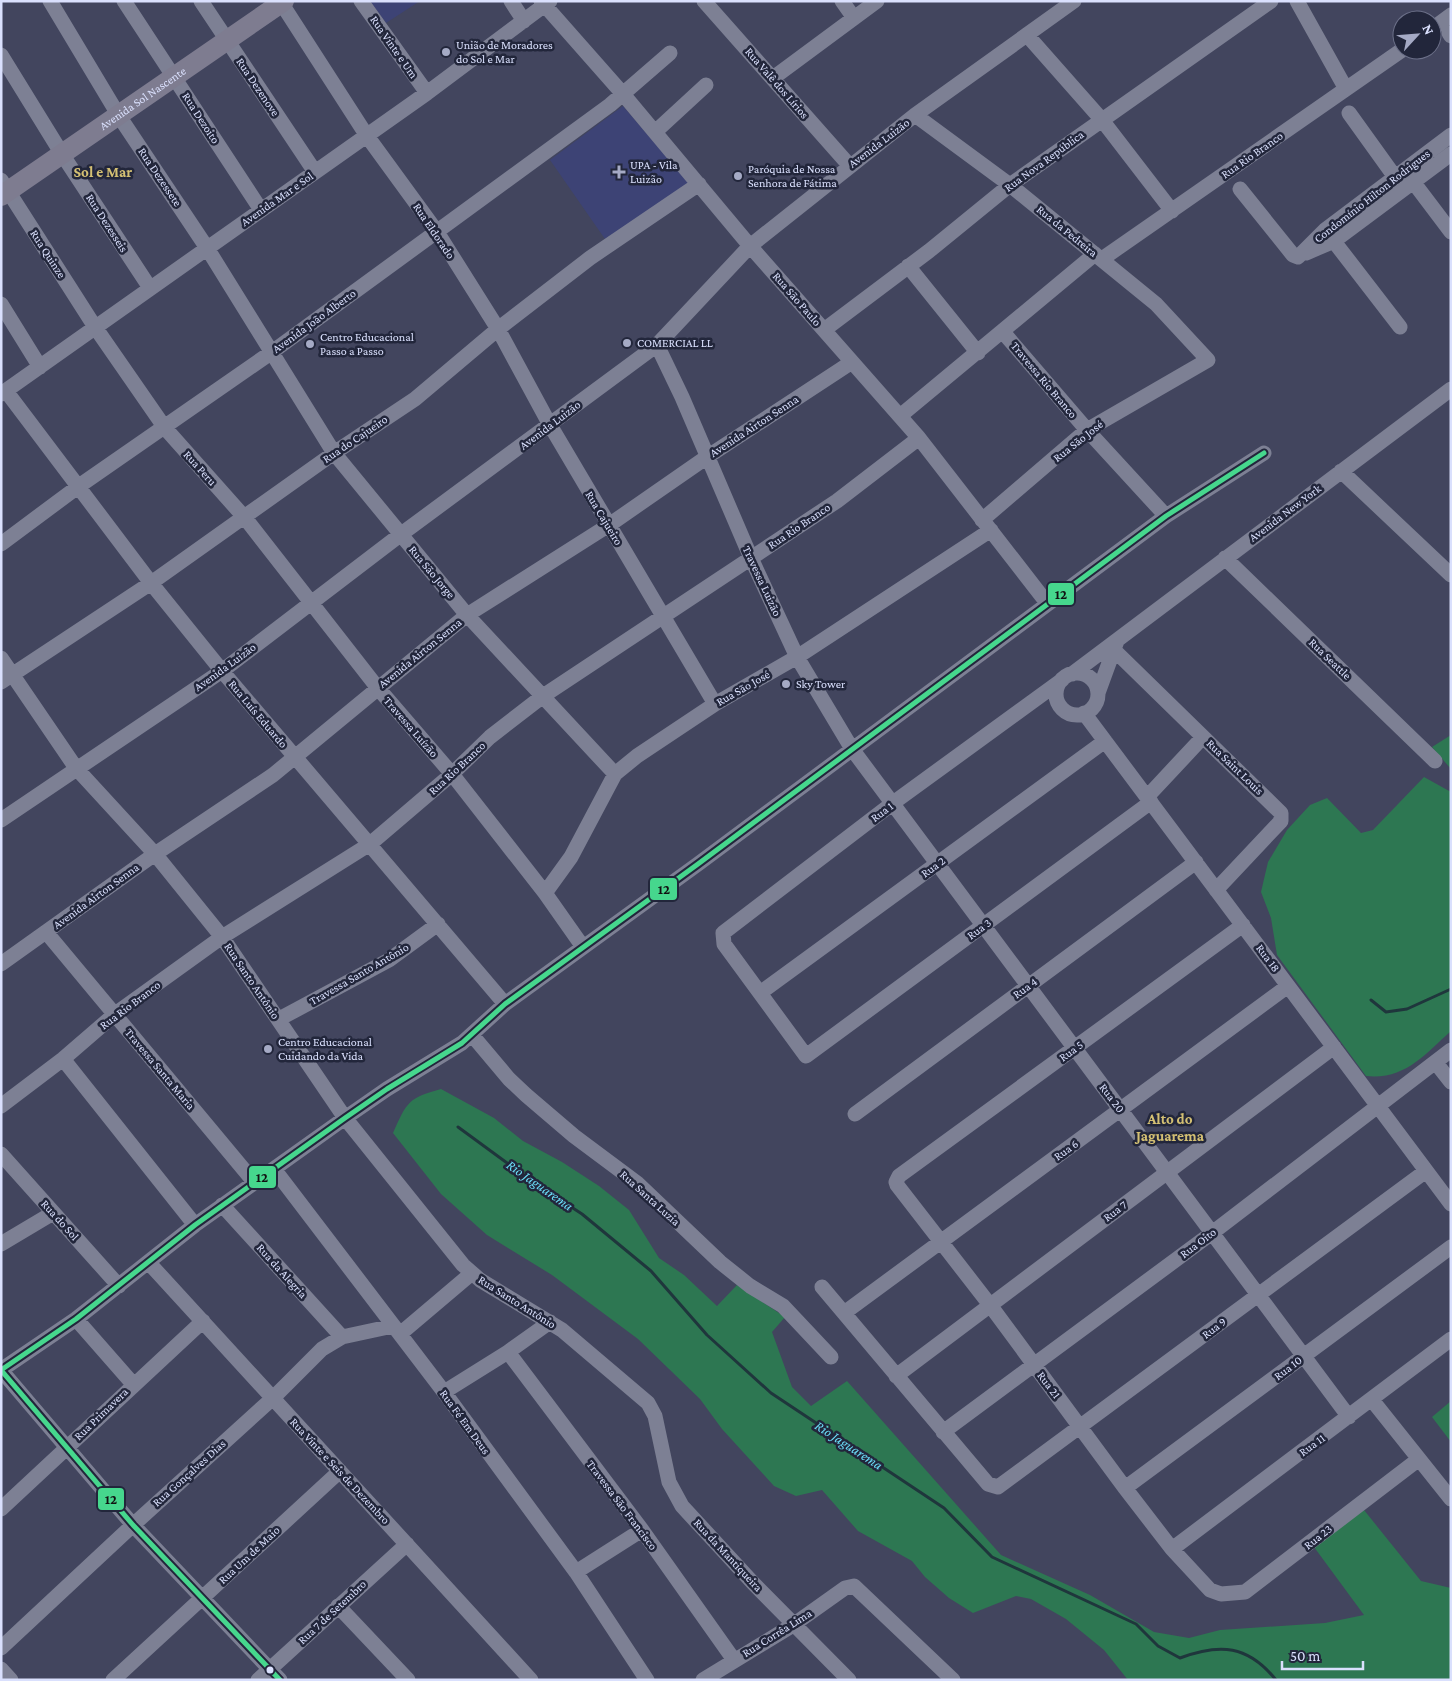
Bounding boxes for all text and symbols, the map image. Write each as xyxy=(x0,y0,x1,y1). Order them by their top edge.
north arrow xyxy=(1392,10,1442,60)
street label: Rua Vinte e Um xyxy=(367,13,421,81)
text: N xyxy=(1419,22,1438,38)
place label: União de Moradores do Sol e Mar xyxy=(456,38,553,66)
street label: Rua Valê dos Lírios xyxy=(742,45,812,122)
marker: União de Moradores do Sol e Mar xyxy=(440,46,452,58)
street label: Rua Dezenove xyxy=(233,55,283,119)
street label: Avenida Sol Nascente xyxy=(97,64,189,133)
street label: Rua Dezoito xyxy=(179,90,223,146)
street label: Avenida Luizão xyxy=(846,115,912,171)
street label: Rua Nova República xyxy=(1001,127,1087,195)
street label: Rua Rio Branco xyxy=(1218,129,1286,181)
street label: Rua Dezessete xyxy=(135,145,185,209)
street label: Condomínio Hilton Rodrigues xyxy=(1311,146,1433,246)
place label: UPA - Vila Luizão xyxy=(630,158,678,186)
place label: Paróquia de Nossa Senhora de Fátima xyxy=(748,162,837,190)
district label: Sol e Mar xyxy=(74,164,132,180)
marker: UPA - Vila Luizão xyxy=(612,165,626,179)
street label: Avenida Mar e Sol xyxy=(238,169,316,229)
marker: Paróquia de Nossa Senhora de Fátima xyxy=(732,170,744,182)
street label: Rua Dezesseis xyxy=(83,191,131,255)
street label: Rua Eldorado xyxy=(410,200,458,262)
street label: Rua da Pedreira xyxy=(1034,202,1101,260)
street label: Rua Quinze xyxy=(27,227,69,281)
street label: Rua São Paulo xyxy=(770,269,824,329)
street label: Avenida João Alberto xyxy=(270,286,359,356)
place label: Centro Educacional Passo a Passo xyxy=(320,330,414,358)
place label: COMERCIAL LL xyxy=(637,336,713,350)
marker: COMERCIAL LL xyxy=(621,337,633,349)
marker: Centro Educacional Passo a Passo xyxy=(304,338,316,350)
street label: Travessa Rio Branco xyxy=(1008,339,1080,421)
street label: Avenida Airton Senna xyxy=(707,392,801,460)
street label: Avenida Luizão xyxy=(517,397,583,453)
street label: Rua do Cajueiro xyxy=(320,412,390,466)
street label: Rua São José xyxy=(1050,417,1106,465)
street label: Rua Peru xyxy=(181,448,220,489)
street label: Avenida New York xyxy=(1246,481,1324,545)
street label: Rua Cajueiro xyxy=(582,488,626,548)
street label: Rua Rio Branco xyxy=(765,500,833,552)
street label: Rua São Jorge xyxy=(406,543,458,601)
street label: Travessa Luizão xyxy=(740,544,784,618)
line badge: 12 xyxy=(1047,582,1075,606)
text: 12 xyxy=(1055,586,1067,602)
street label: Avenida Airton Senna xyxy=(376,615,465,691)
street label: Rua Seattle xyxy=(1306,635,1354,683)
street label: Avenida Luizão xyxy=(191,640,259,694)
street label: Rua São José xyxy=(714,667,772,709)
street label: Rua Luís Eduardo xyxy=(226,677,290,751)
place label: Sky Tower xyxy=(796,677,846,691)
marker: Sky Tower xyxy=(780,678,792,690)
street label: Travessa Luízão xyxy=(381,694,441,760)
street label: Rua Saint Louis xyxy=(1204,736,1267,798)
street label: Rua Rio Branco xyxy=(426,738,488,798)
street label: Rua 1 xyxy=(868,799,896,825)
street label: Rua 2 xyxy=(918,853,948,880)
street label: Avenida Airton Senna xyxy=(50,860,142,932)
line badge: 12 xyxy=(649,877,678,901)
text: 12 xyxy=(658,881,670,897)
street label: Rua 3 xyxy=(964,915,994,942)
street label: Rua Santo Antônio xyxy=(221,940,283,1022)
street label: Travessa Santo Antônio xyxy=(307,940,411,1008)
street label: Rua 18 xyxy=(1253,941,1283,975)
street label: Rua 4 xyxy=(1010,974,1040,1002)
street label: Rua Rio Branco xyxy=(97,978,163,1032)
street label: Travessa Santa Maria xyxy=(122,1026,198,1113)
place label: Centro Educacional Cuidando da Vida xyxy=(278,1035,372,1063)
street label: Rua 5 xyxy=(1056,1038,1086,1064)
marker: Centro Educacional Cuidando da Vida xyxy=(262,1043,274,1055)
street label: Rua 20 xyxy=(1096,1081,1128,1116)
district label: Alto do Jaguarema xyxy=(1134,1111,1205,1144)
street label: Rua 6 xyxy=(1051,1136,1081,1164)
water label: Rio Jaguarema xyxy=(504,1156,577,1214)
line badge: 12 xyxy=(248,1165,277,1189)
street label: Rua Santa Luzia xyxy=(617,1167,683,1229)
text: 12 xyxy=(256,1169,268,1185)
street label: Rua do Sol xyxy=(38,1197,82,1243)
street label: Rua 7 xyxy=(1100,1197,1130,1224)
street label: Rua Oito xyxy=(1177,1225,1219,1261)
street label: Rua da Alegria xyxy=(254,1241,311,1302)
street label: Rua Santo Antônio xyxy=(476,1272,558,1332)
street label: Rua 9 xyxy=(1199,1314,1229,1342)
street label: Rua 10 xyxy=(1271,1353,1305,1383)
street label: Rua 21 xyxy=(1034,1369,1064,1401)
street label: Rua Primavera xyxy=(71,1385,131,1443)
street label: Rua Fé Em Deus xyxy=(437,1387,493,1457)
street label: Rua Vinte e Seis de Dezembro xyxy=(287,1415,393,1527)
water label: Rio Jaguarema xyxy=(812,1417,886,1473)
street label: Rua 11 xyxy=(1296,1431,1328,1459)
street label: Rua Gonçalves Dias xyxy=(150,1436,229,1509)
street label: Travessa São Francisco xyxy=(584,1457,660,1553)
line badge: 12 xyxy=(97,1487,125,1511)
text: 12 xyxy=(105,1491,117,1507)
street label: Rua da Mantiqueira xyxy=(691,1516,766,1595)
street label: Rua 23 xyxy=(1301,1521,1335,1552)
street label: Rua Um de Maio xyxy=(215,1523,283,1587)
street label: Rua 7 de Setembro xyxy=(295,1577,369,1647)
street label: Rua Corrêa Lima xyxy=(740,1606,815,1660)
scale bar xyxy=(1282,1638,1363,1670)
text: 50 m xyxy=(1290,1648,1320,1664)
unlabelled marker xyxy=(265,1665,275,1675)

